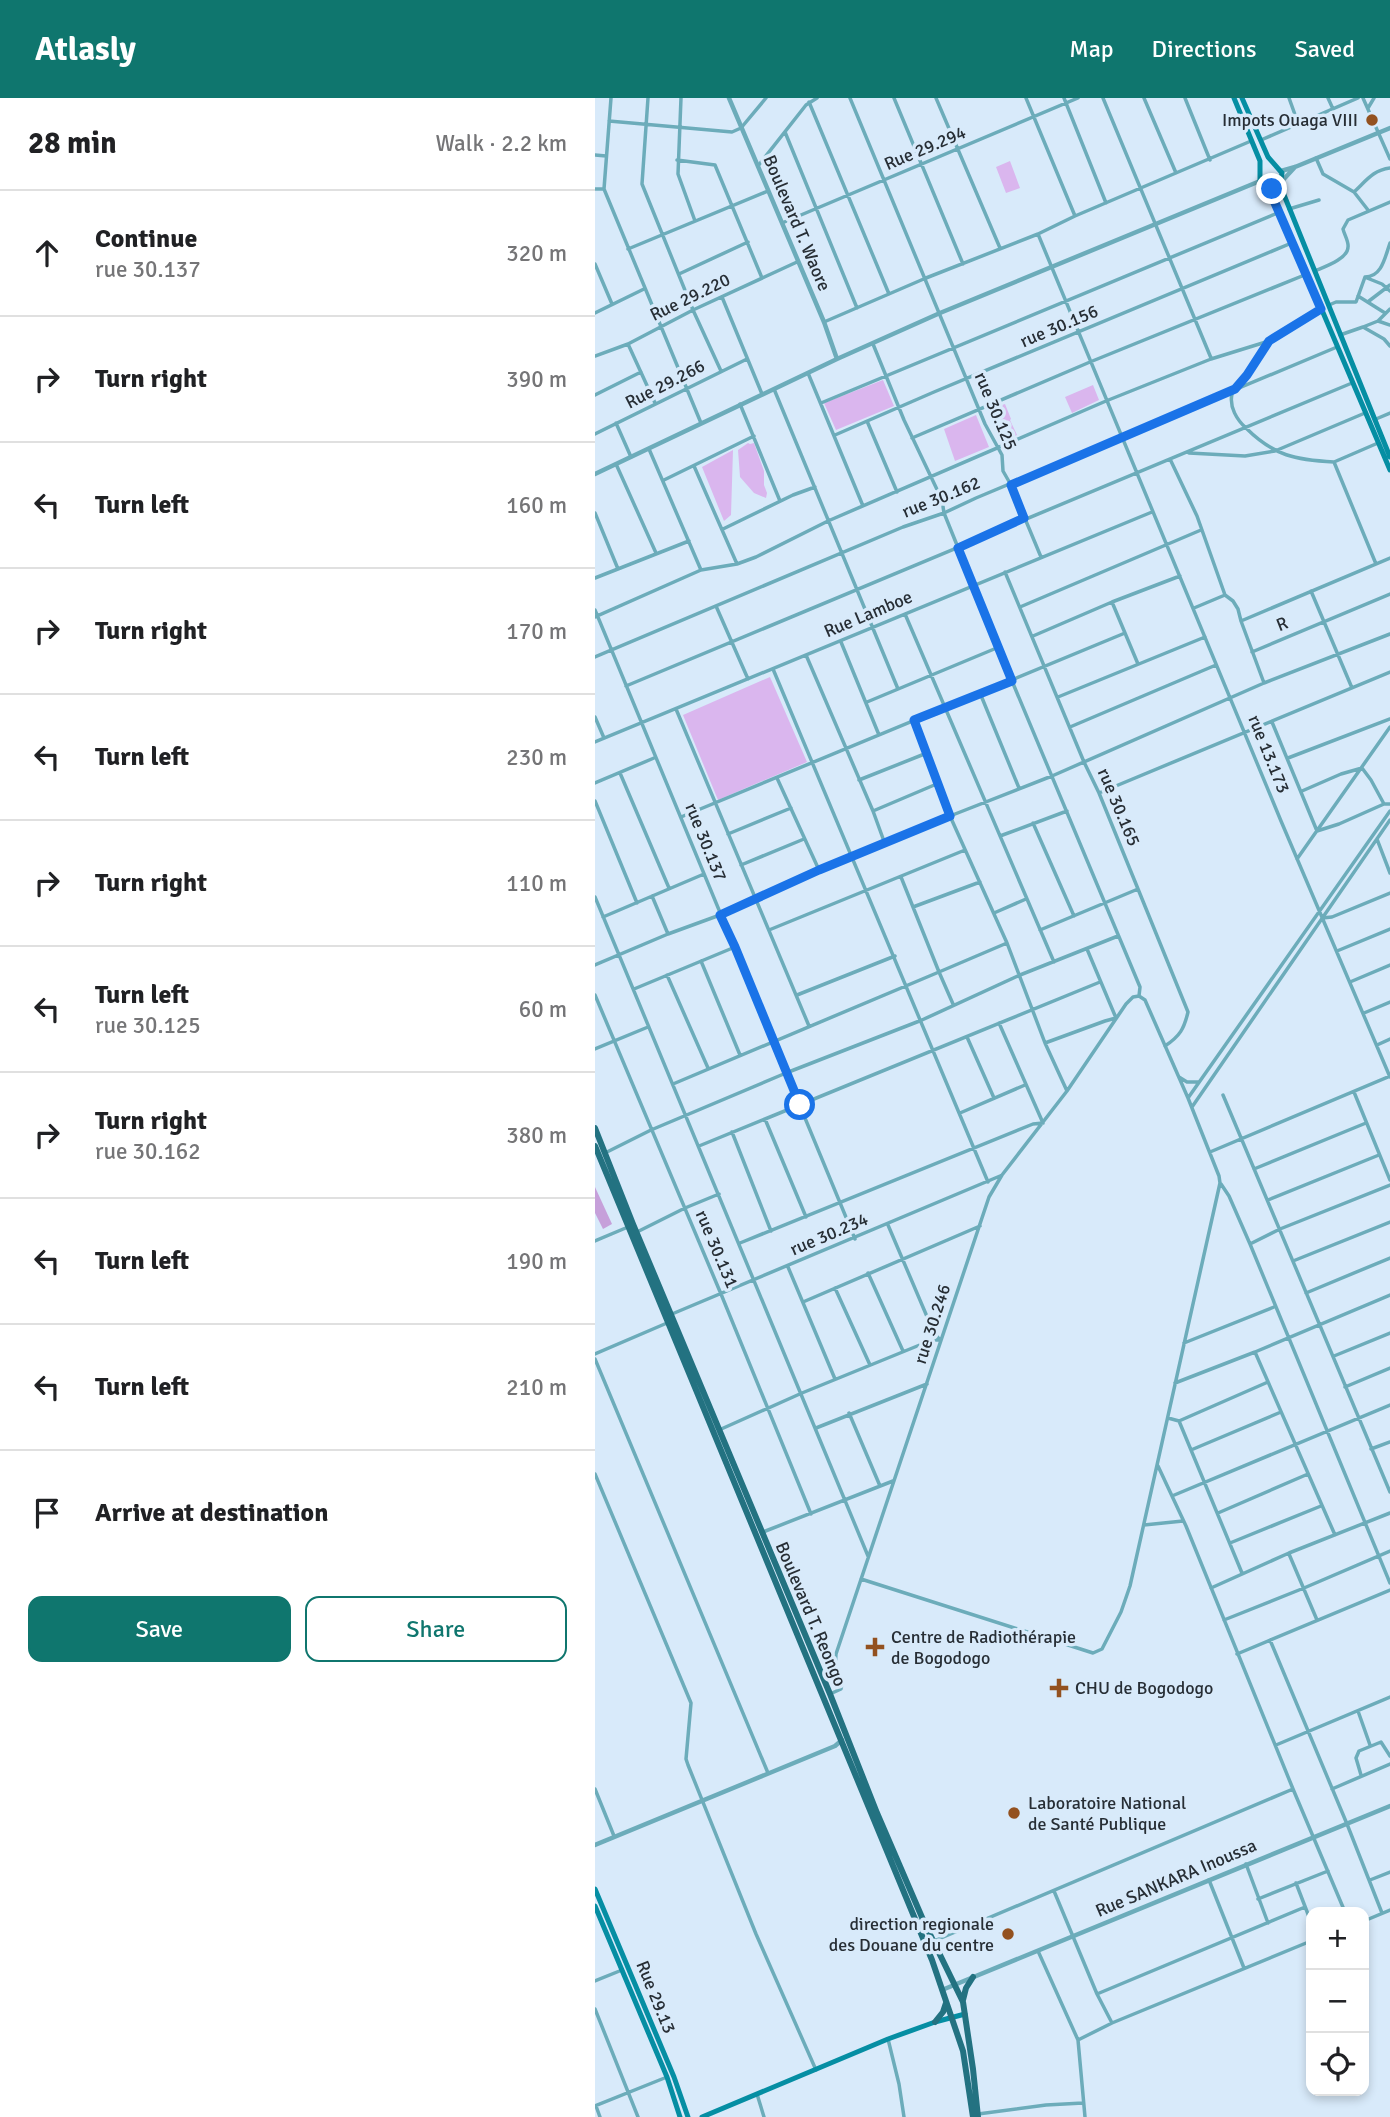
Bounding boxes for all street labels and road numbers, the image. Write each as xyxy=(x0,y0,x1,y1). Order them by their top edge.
street label: Rue 29.294 xyxy=(881,121,969,175)
street label: Boulevard T. Waore xyxy=(758,152,836,294)
street label: Rue 29.220 xyxy=(646,268,734,326)
street label: rue 30.156 xyxy=(1017,300,1101,352)
street label: Rue 29.266 xyxy=(621,355,709,413)
street label: rue 30.125 xyxy=(970,369,1022,453)
street label: rue 30.162 xyxy=(899,471,983,523)
street label: Rue Lamboe xyxy=(821,586,915,642)
street label: R xyxy=(1273,612,1291,636)
street label: rue 13.173 xyxy=(1243,712,1295,796)
street label: rue 30.165 xyxy=(1093,765,1145,849)
street label: rue 30.137 xyxy=(680,800,732,884)
street label: rue 30.131 xyxy=(691,1207,743,1291)
street label: rue 30.234 xyxy=(787,1208,872,1260)
street label: rue 30.246 xyxy=(909,1281,955,1367)
street label: Boulevard T. Reongo xyxy=(771,1538,851,1690)
street label: Rue SANKARA Inoussa xyxy=(1092,1834,1260,1922)
street label: Rue 29.13 xyxy=(631,1957,681,2037)

